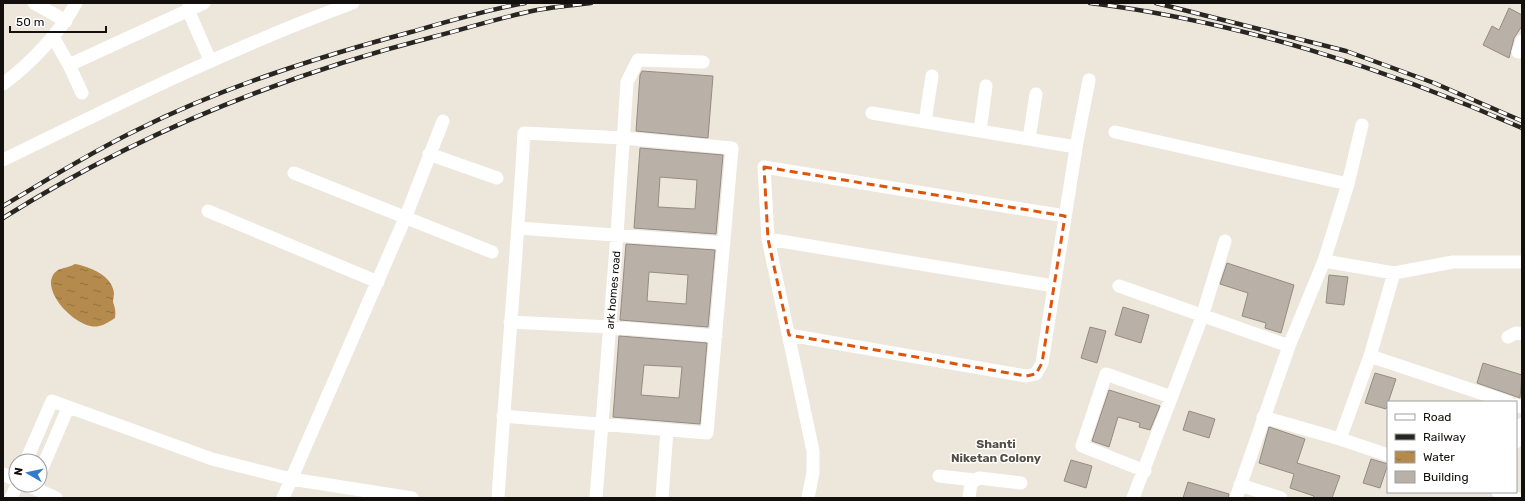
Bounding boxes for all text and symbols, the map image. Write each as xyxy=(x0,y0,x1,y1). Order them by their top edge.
scale bar xyxy=(10,8,106,34)
text: 50 m xyxy=(16,15,44,29)
street label: ark homes road xyxy=(604,250,623,330)
legend xyxy=(1387,401,1517,493)
text: Road xyxy=(1423,410,1451,424)
text: Railway xyxy=(1423,430,1466,444)
district label: Shanti Niketan Colony xyxy=(951,437,1041,465)
text: Water xyxy=(1423,450,1455,464)
north arrow xyxy=(8,453,48,493)
text: N xyxy=(12,467,26,476)
text: Building xyxy=(1423,470,1469,484)

